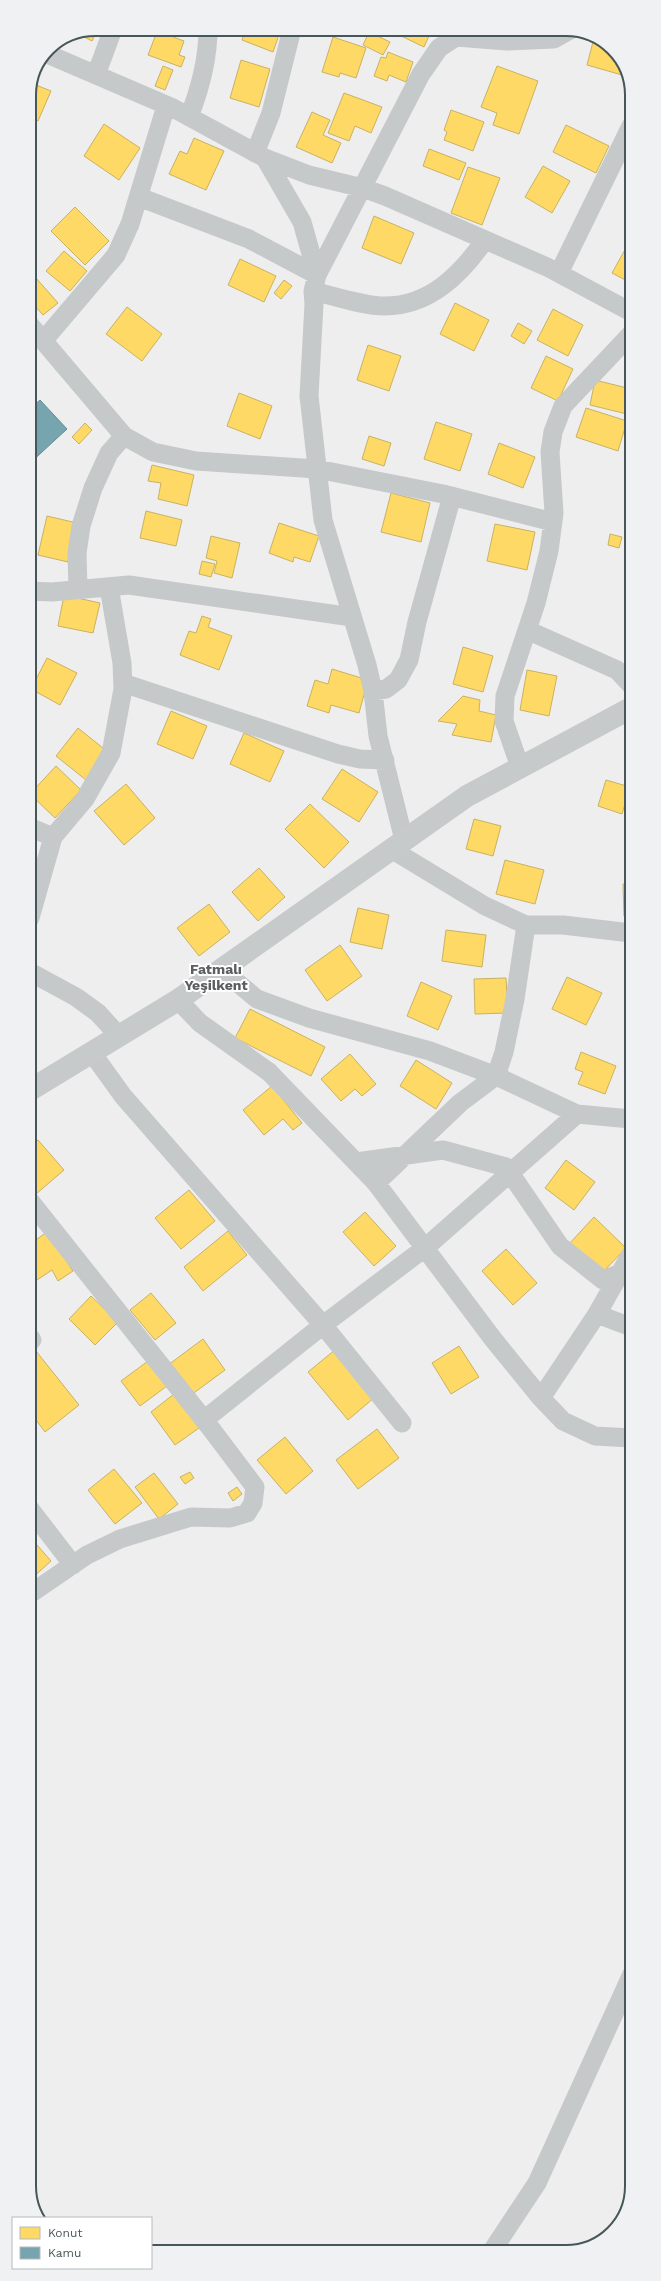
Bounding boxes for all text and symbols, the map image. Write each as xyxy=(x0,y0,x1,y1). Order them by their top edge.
district label: Fatmalı Yeşilkent xyxy=(184,961,248,993)
legend xyxy=(12,2217,152,2269)
text: Konut xyxy=(48,2226,82,2240)
text: Kamu xyxy=(48,2246,81,2260)

